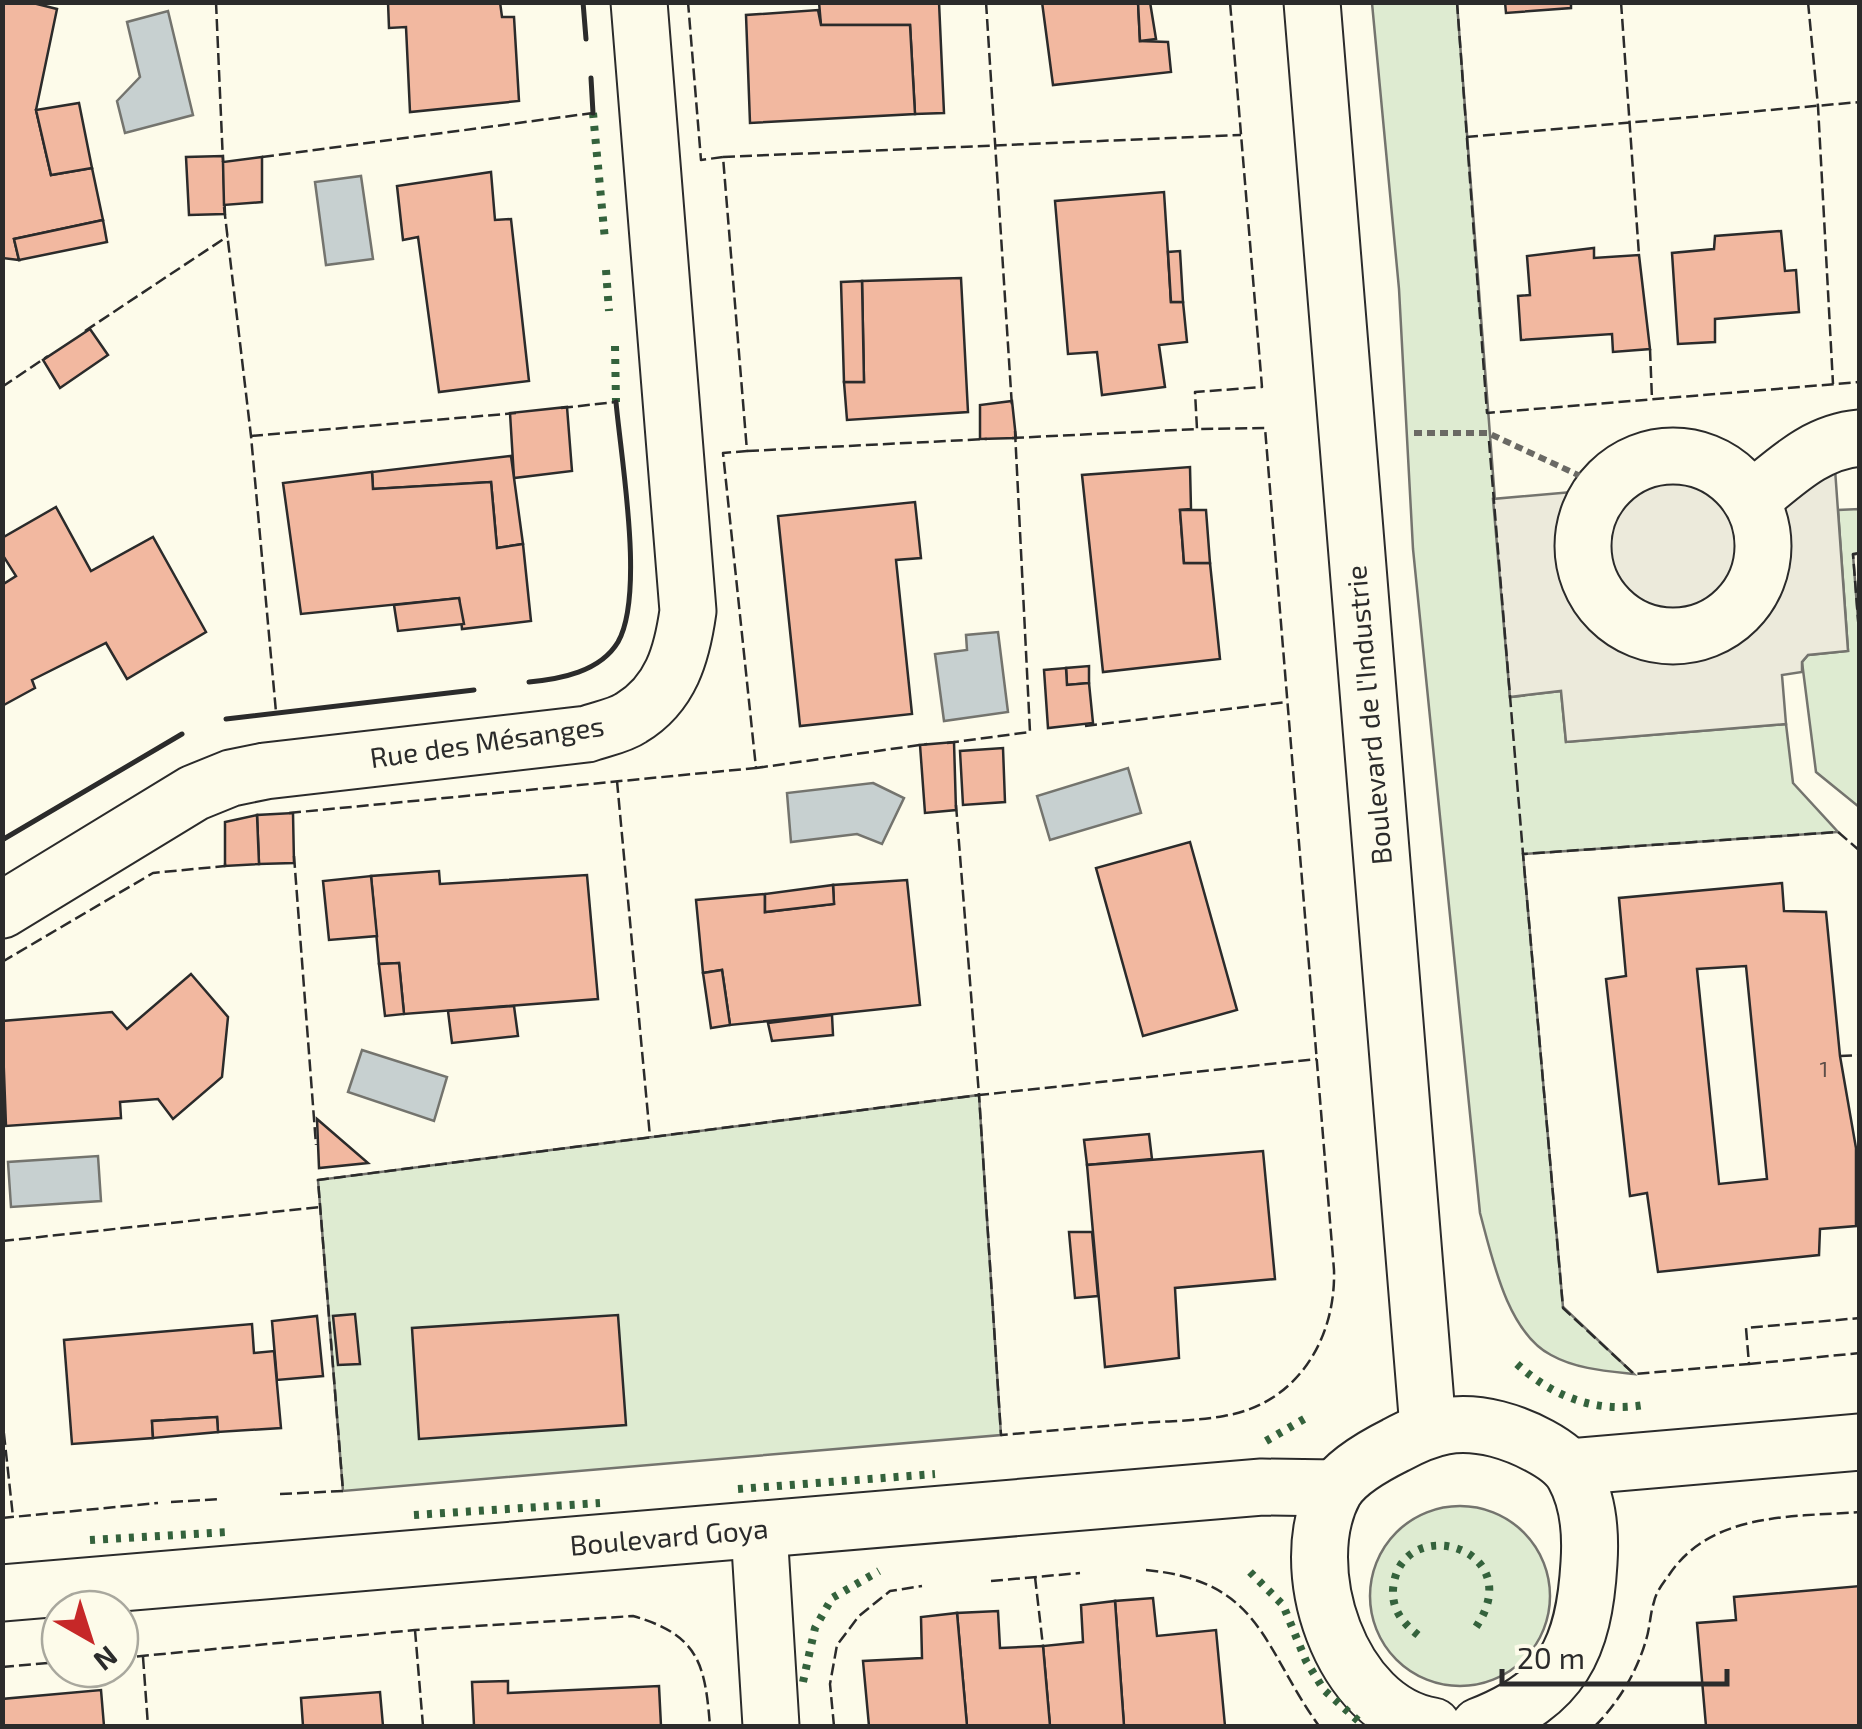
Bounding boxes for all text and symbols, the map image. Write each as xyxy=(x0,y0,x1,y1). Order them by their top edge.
street label: Boulevard de l'Industrie xyxy=(1338,564,1398,866)
street label: Rue des Mésanges xyxy=(367,708,606,774)
house number: 1 xyxy=(1820,1055,1828,1081)
street label: Boulevard Goya xyxy=(568,1510,770,1562)
north arrow xyxy=(40,1589,140,1689)
scale bar xyxy=(1502,1624,1727,1686)
text: 20 m xyxy=(1517,1639,1585,1675)
text: N xyxy=(88,1640,125,1679)

